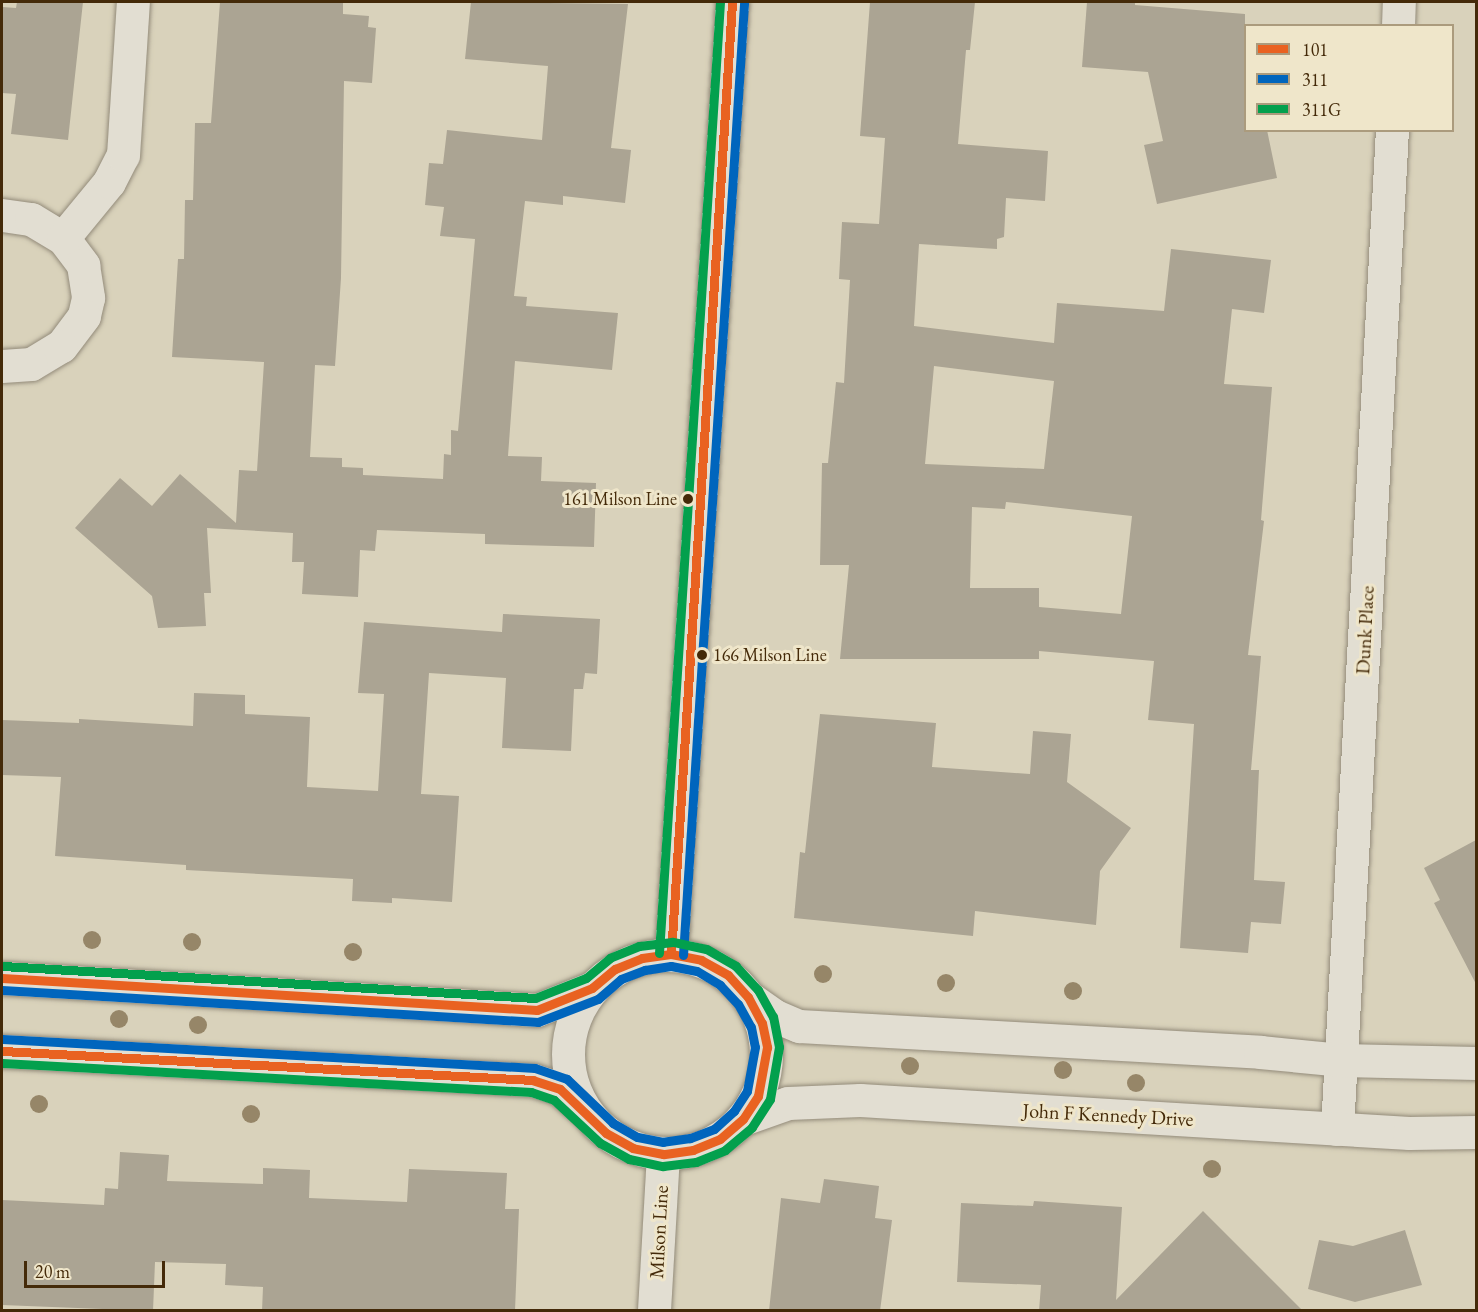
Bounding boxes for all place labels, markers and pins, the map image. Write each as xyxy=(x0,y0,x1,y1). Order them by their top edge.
place label: 161 Milson Line xyxy=(563,488,677,510)
marker: 161 Milson Line xyxy=(682,493,694,505)
place label: 166 Milson Line xyxy=(713,644,827,666)
marker: 166 Milson Line xyxy=(696,649,708,661)

